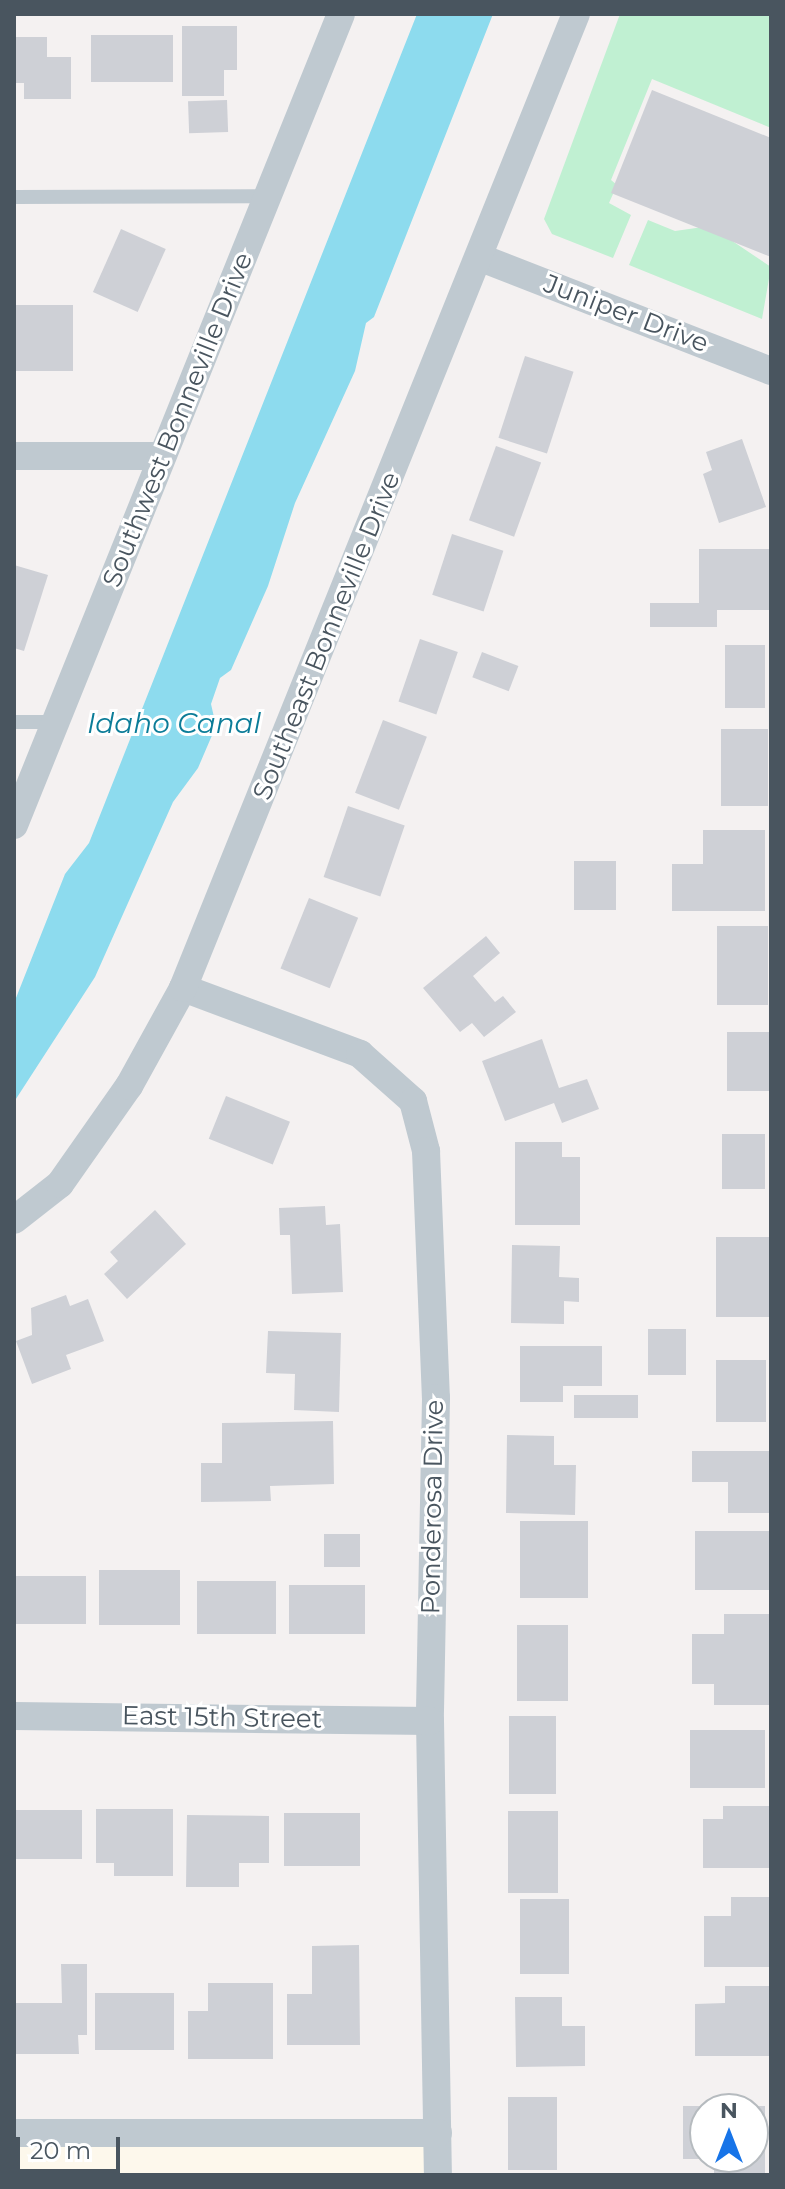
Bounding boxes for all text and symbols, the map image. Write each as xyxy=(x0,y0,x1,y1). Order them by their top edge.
street label: Southwest Bonneville Drive xyxy=(96,248,260,592)
street label: Juniper Drive xyxy=(539,268,713,360)
street label: Southeast Bonneville Drive xyxy=(247,468,407,804)
water label: Idaho Canal xyxy=(87,706,261,740)
street label: Ponderosa Drive xyxy=(416,1399,450,1615)
street label: East 15th Street xyxy=(122,1701,322,1735)
north arrow xyxy=(689,2093,769,2173)
text: N xyxy=(720,2097,738,2124)
scale bar xyxy=(20,2121,124,2171)
text: 20 m xyxy=(30,2136,91,2165)

